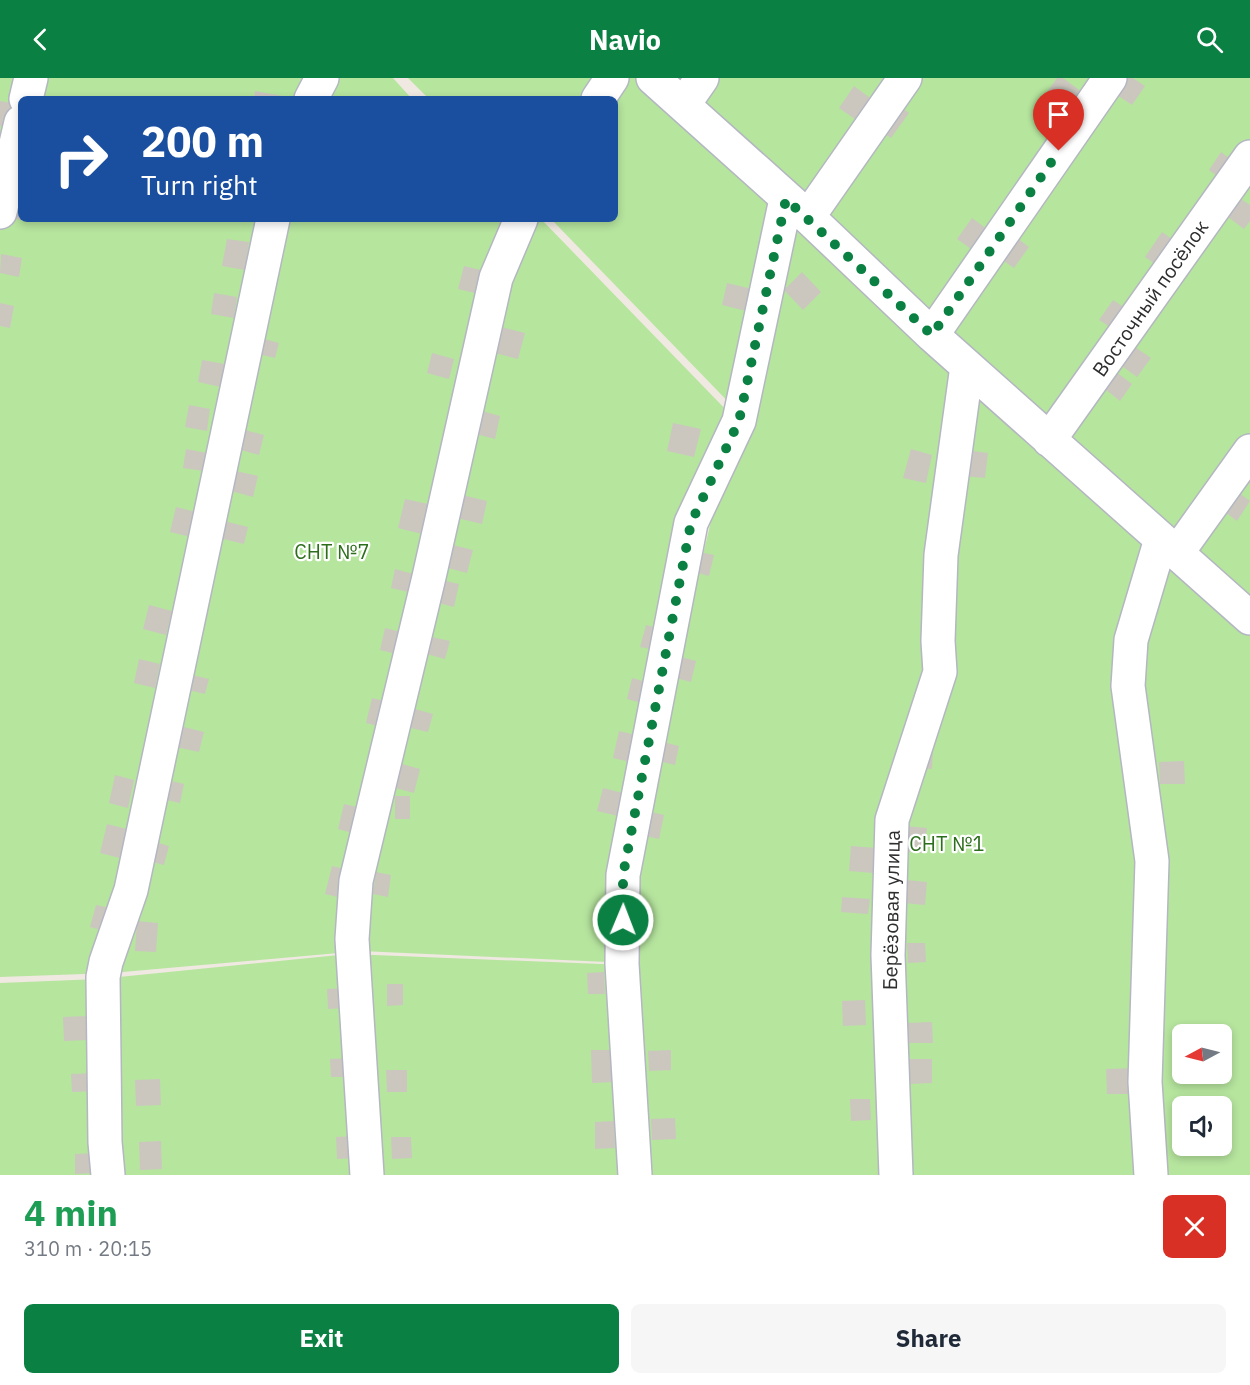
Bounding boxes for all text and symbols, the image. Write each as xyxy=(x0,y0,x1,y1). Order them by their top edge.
text: Navio xyxy=(589,22,661,57)
icon: back xyxy=(24,23,57,56)
icon: search xyxy=(1193,23,1226,56)
pin xyxy=(1033,89,1084,151)
icon: arrive xyxy=(1042,98,1075,131)
text: 200 m xyxy=(141,114,264,169)
icon: right xyxy=(42,120,120,198)
text: Turn right xyxy=(141,167,258,202)
street label: Восточный посёлок xyxy=(1086,214,1214,382)
park label: СНТ №7 xyxy=(294,538,370,565)
street label: Берёзовая улица xyxy=(876,829,906,990)
park label: СНТ №1 xyxy=(909,830,985,857)
position arrow xyxy=(591,888,655,952)
north arrow xyxy=(1172,1024,1232,1084)
map controls xyxy=(1172,1024,1232,1156)
button: sound xyxy=(1172,1096,1232,1156)
text: 4 min xyxy=(24,1189,118,1236)
button: close xyxy=(1163,1195,1226,1258)
text: 310 m · 20:15 xyxy=(24,1235,152,1262)
button: Exit xyxy=(24,1304,619,1373)
button: Share xyxy=(631,1304,1226,1373)

